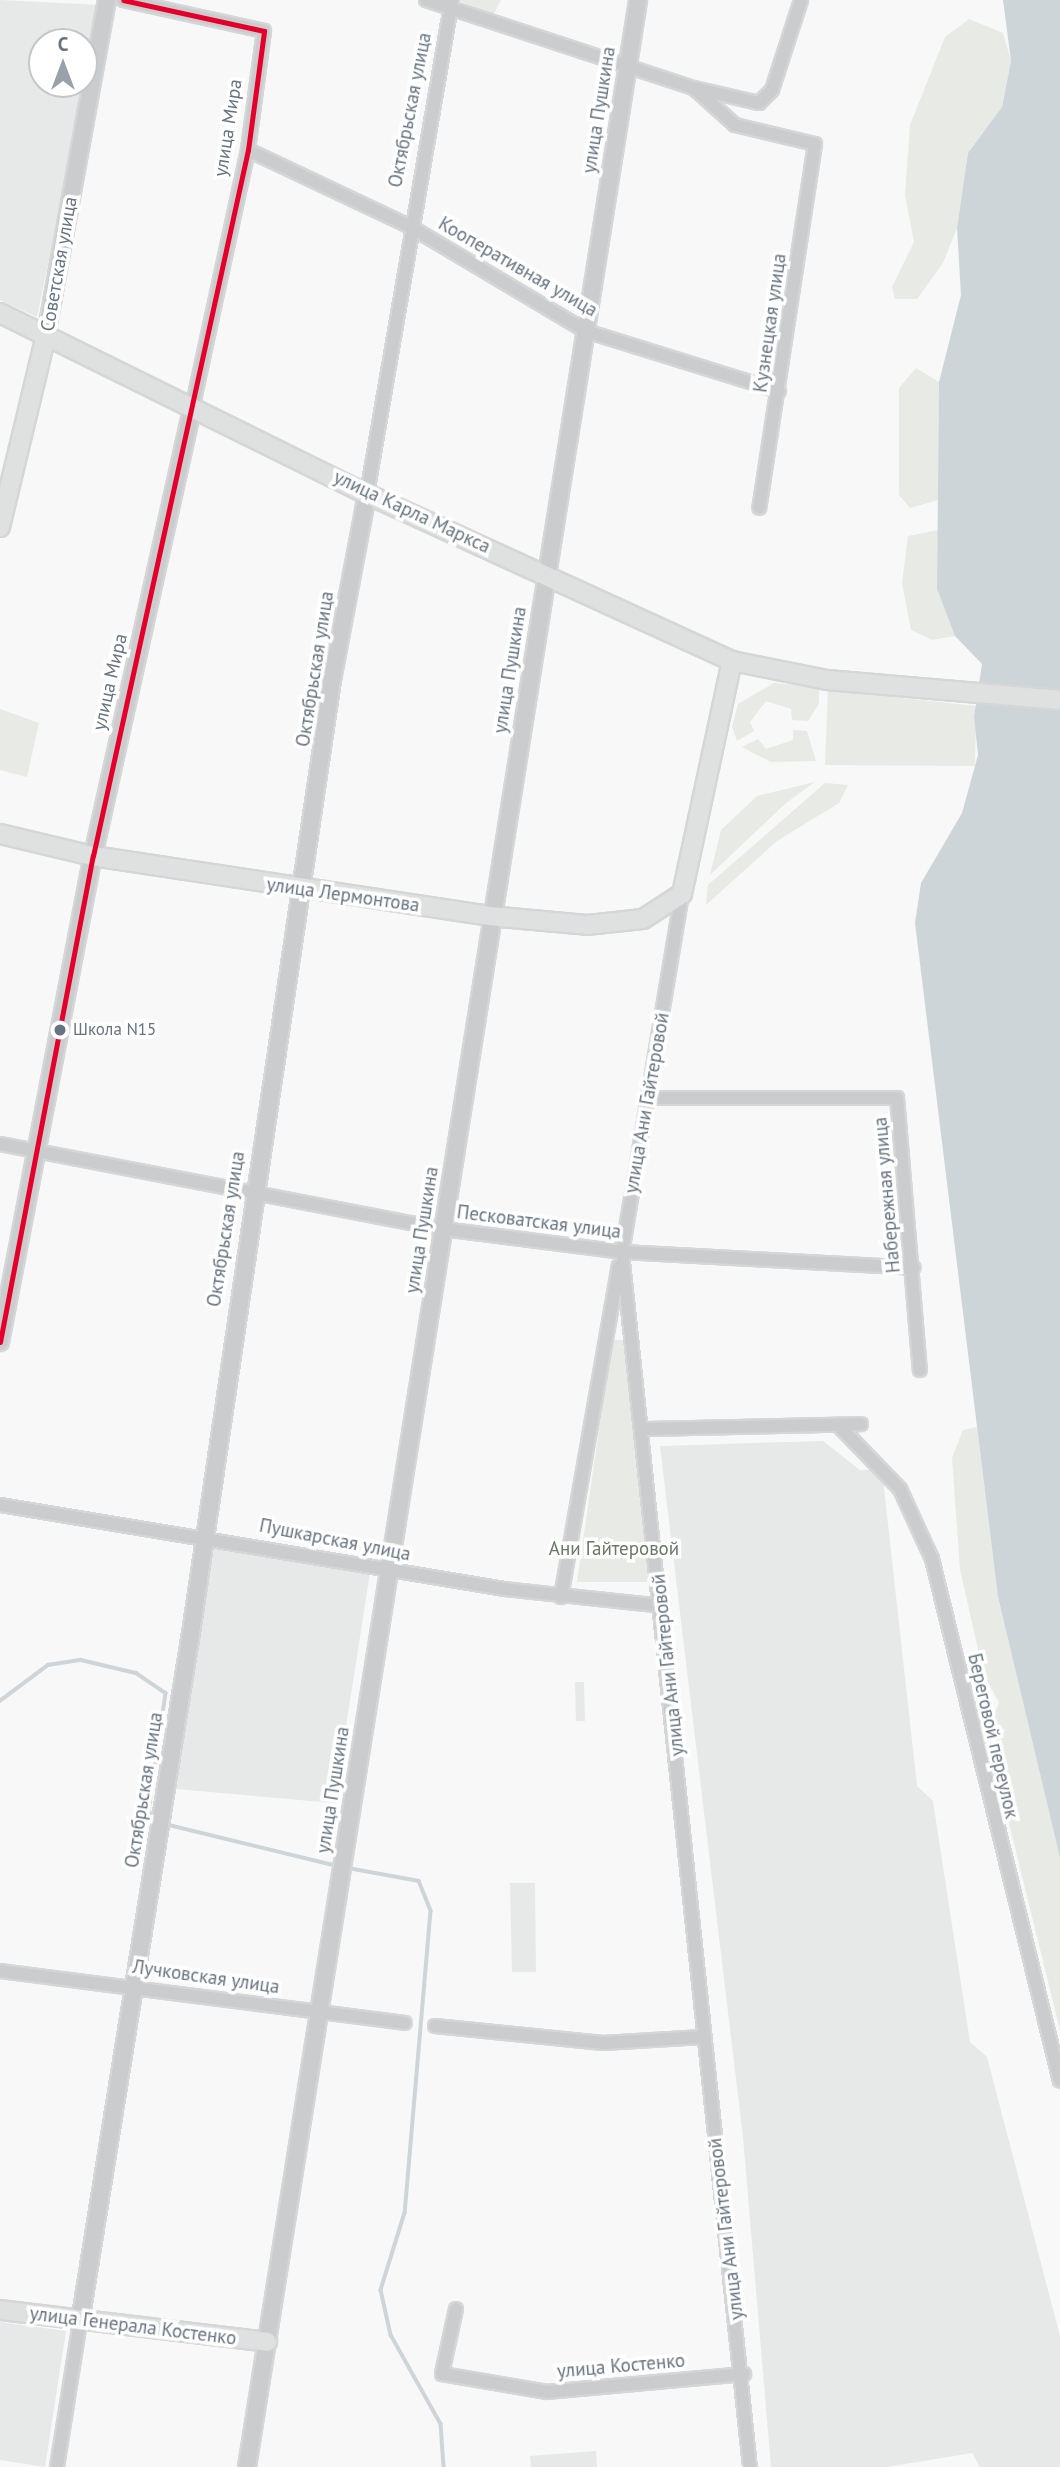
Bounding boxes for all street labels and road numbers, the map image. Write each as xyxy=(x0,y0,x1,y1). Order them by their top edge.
street label: Октябрьская улица xyxy=(384,31,436,189)
street label: улица Пушкина xyxy=(578,45,620,175)
street label: улица Мира xyxy=(209,78,247,178)
street label: Советская улица xyxy=(36,195,82,333)
street label: Кооперативная улица xyxy=(434,212,602,322)
street label: Кузнецкая улица xyxy=(749,252,791,394)
street label: улица Карла Маркса xyxy=(330,466,494,558)
street label: Октябрьская улица xyxy=(291,590,339,748)
street label: улица Пушкина xyxy=(489,605,531,735)
street label: улица Мира xyxy=(88,631,132,733)
street label: улица Лермонтова xyxy=(265,873,421,917)
street label: улица Ани Гайтеровой xyxy=(620,1011,674,1195)
street label: Набережная улица xyxy=(869,1116,905,1274)
street label: Октябрьская улица xyxy=(202,1150,250,1308)
street label: улица Пушкина xyxy=(401,1165,443,1295)
street label: Песковатская улица xyxy=(456,1201,622,1243)
street label: Пушкарская улица xyxy=(257,1514,413,1566)
street label: улица Ани Гайтеровой xyxy=(647,1572,689,1758)
street label: Береговой переулок xyxy=(963,1651,1023,1821)
street label: Октябрьская улица xyxy=(120,1711,168,1869)
street label: улица Пушкина xyxy=(312,1725,354,1855)
street label: Лучковская улица xyxy=(131,1955,281,1999)
street label: улица Ани Гайтеровой xyxy=(703,2136,749,2322)
street label: улица Генерала Костенко xyxy=(28,2302,238,2350)
street label: улица Костенко xyxy=(556,2349,686,2383)

